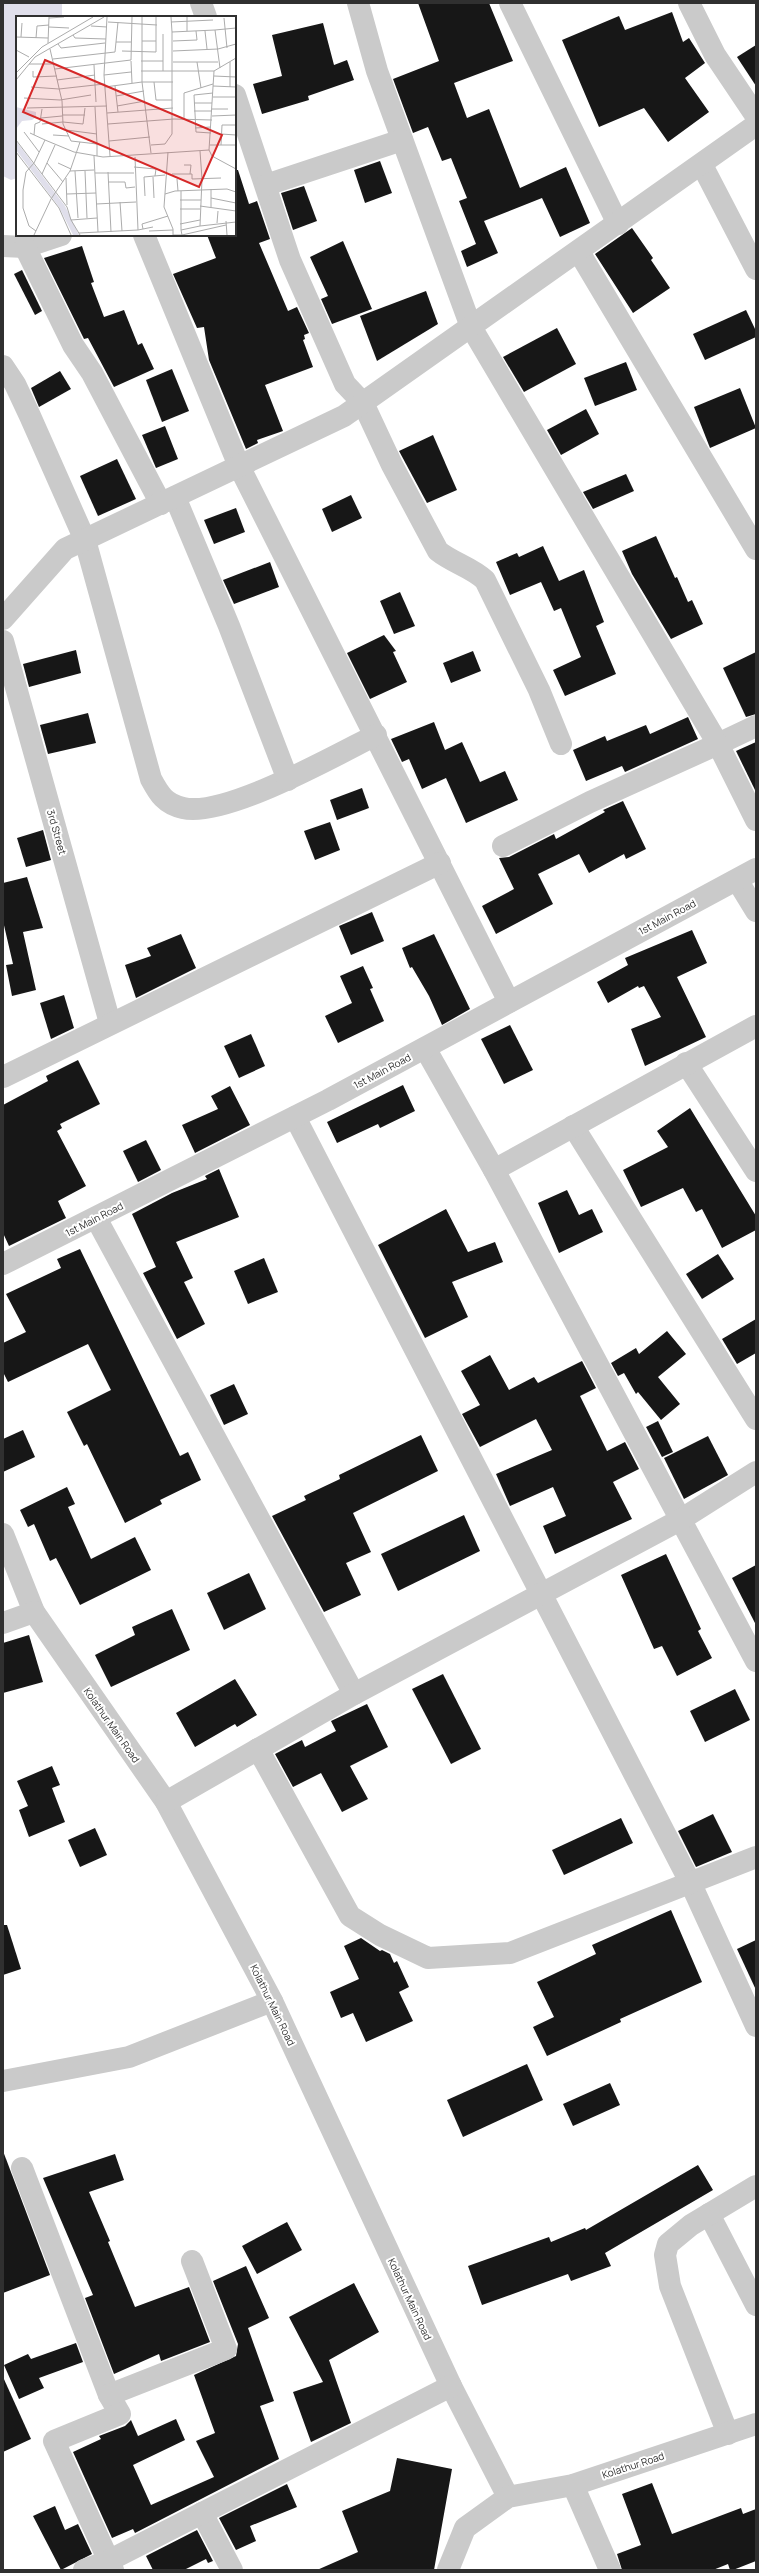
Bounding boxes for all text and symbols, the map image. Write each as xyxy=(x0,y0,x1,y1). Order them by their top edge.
inset map xyxy=(16,16,236,236)
street label: 3rd Street xyxy=(44,808,70,856)
street label: 1st Main Road xyxy=(636,896,698,938)
street label: 1st Main Road xyxy=(351,1050,413,1092)
street label: 1st Main Road xyxy=(63,1198,125,1240)
street label: Kolathur Main Road xyxy=(81,1685,143,1765)
street label: Kolathur Main Road xyxy=(247,1962,299,2048)
street label: Kolathur Main Road xyxy=(385,2256,435,2342)
street label: Kolathur Road xyxy=(600,2448,666,2482)

